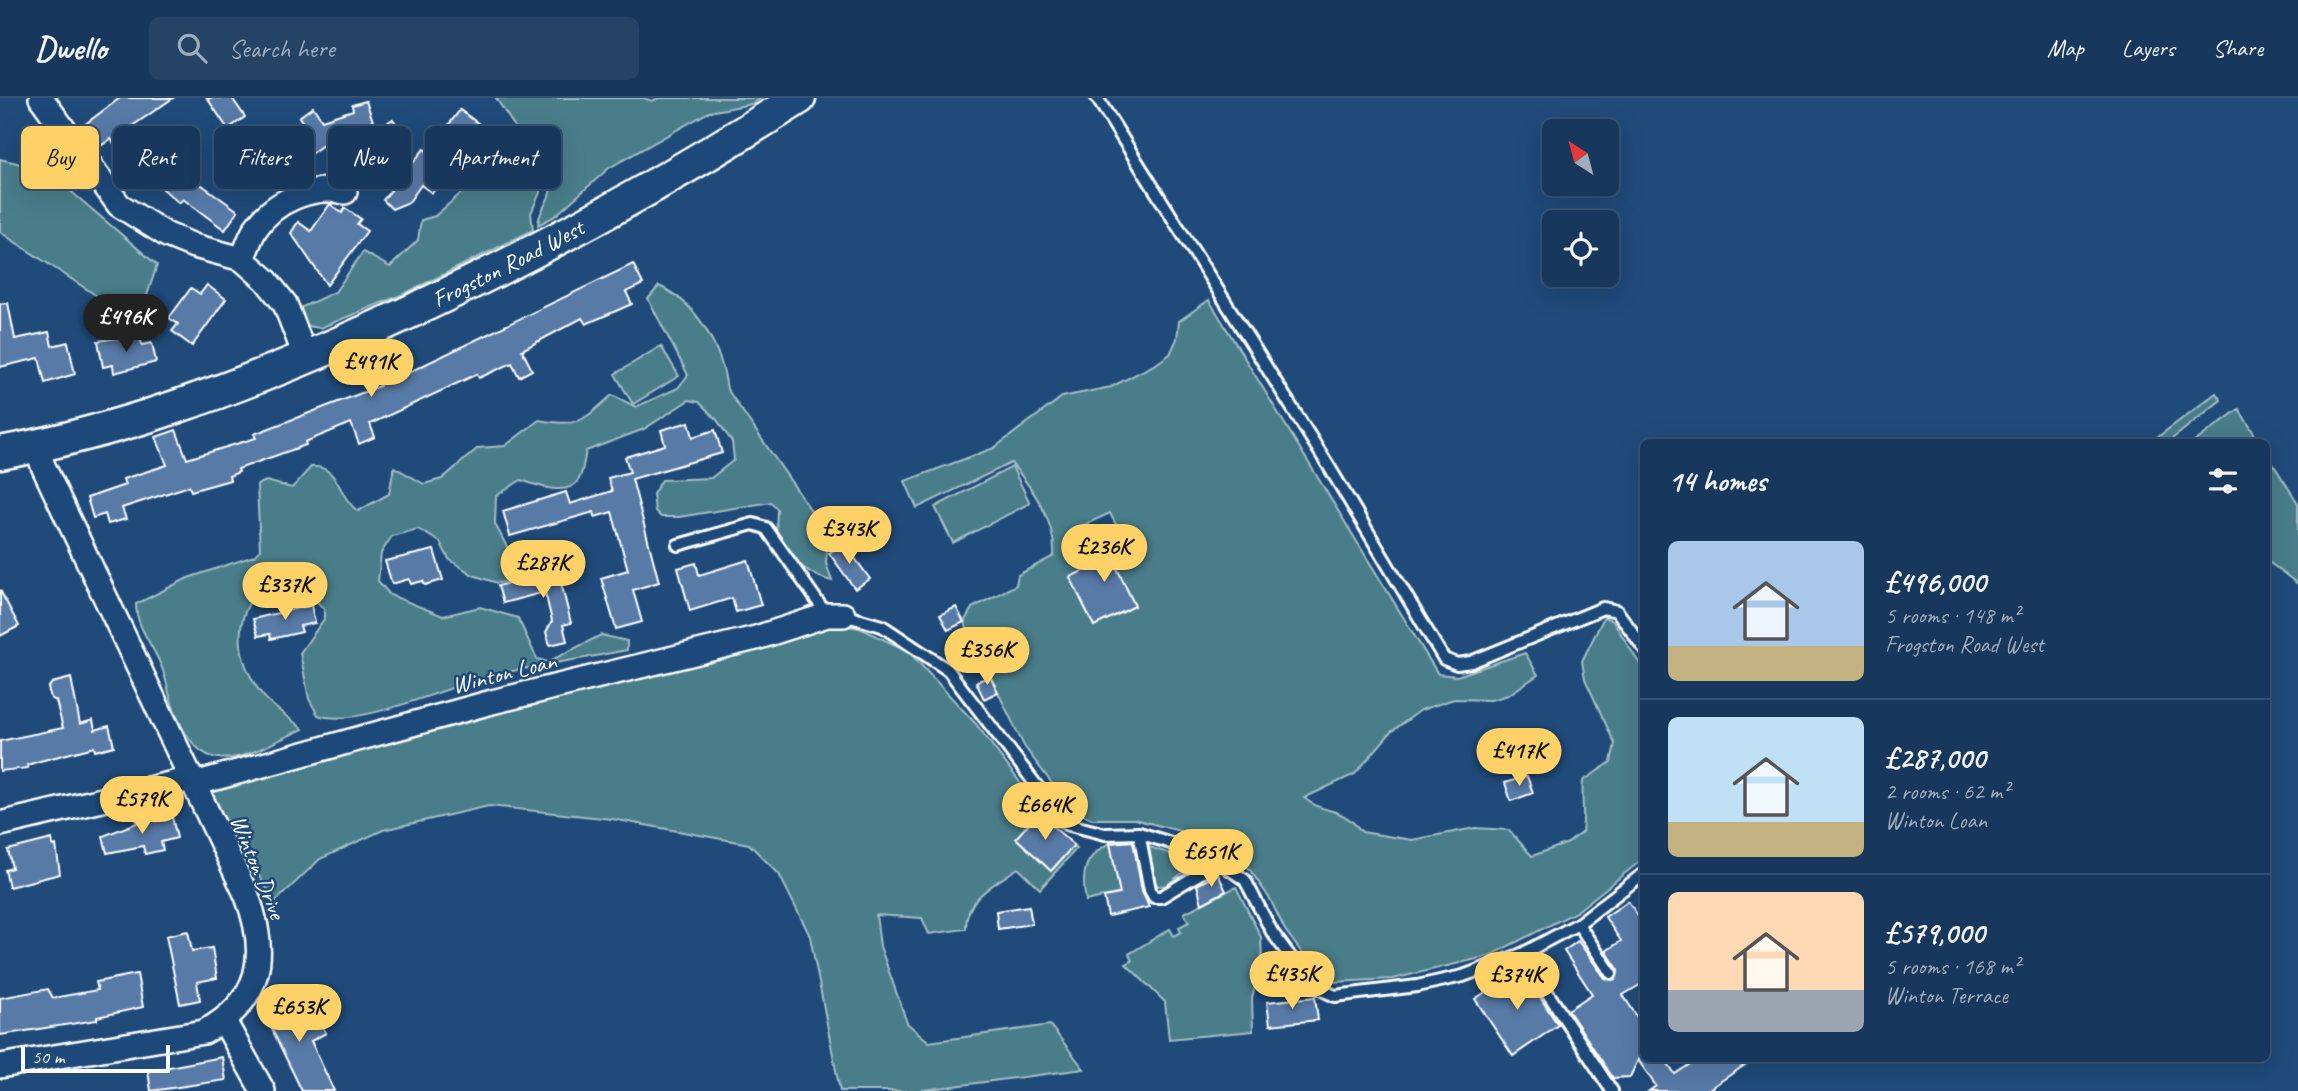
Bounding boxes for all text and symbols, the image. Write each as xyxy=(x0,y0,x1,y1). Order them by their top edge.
search box xyxy=(149,17,639,80)
text: Dwello xyxy=(35,27,107,69)
icon: search xyxy=(173,29,211,67)
text: Search here xyxy=(229,32,335,65)
text: Map xyxy=(2047,33,2084,63)
text: Layers xyxy=(2122,33,2175,63)
text: Share xyxy=(2213,33,2263,63)
north arrow xyxy=(1542,119,1619,196)
map controls xyxy=(1542,119,1619,287)
chip: Buy xyxy=(21,126,99,189)
chip: Rent xyxy=(113,126,200,189)
chip: Filters xyxy=(214,126,314,189)
chip: New xyxy=(328,126,411,189)
chip: Apartment xyxy=(425,126,561,189)
button: locate xyxy=(1542,210,1619,287)
street label: Frogston Road West xyxy=(427,212,591,314)
pin: £496K xyxy=(77,294,175,354)
text: £496K xyxy=(99,302,153,331)
pin: £491K xyxy=(322,340,420,399)
text: £491K xyxy=(345,347,397,376)
text: 14 homes xyxy=(1668,462,1766,500)
icon: filters xyxy=(2204,462,2242,500)
pin: £343K xyxy=(800,506,898,566)
text: £343K xyxy=(822,514,876,543)
pin: £236K xyxy=(1055,524,1153,584)
text: £236K xyxy=(1077,532,1131,561)
pin: £287K xyxy=(494,540,592,600)
text: £287K xyxy=(517,548,570,577)
pin: £337K xyxy=(236,562,334,622)
text: £496,000 xyxy=(1885,563,1986,601)
icon: home xyxy=(1724,569,1808,653)
text: £337K xyxy=(259,570,312,599)
text: 5 rooms · 148 m² xyxy=(1885,601,2020,630)
pin: £356K xyxy=(938,628,1036,687)
text: Frogston Road West xyxy=(1885,630,2044,659)
text: £356K xyxy=(960,635,1014,664)
street label: Winton Loan xyxy=(449,645,560,700)
pin: £417K xyxy=(1470,728,1568,788)
text: £417K xyxy=(1493,736,1546,765)
text: £287,000 xyxy=(1885,739,1985,777)
icon: home xyxy=(1724,745,1808,829)
pin: £579K xyxy=(93,776,191,836)
text: 2 rooms · 62 m² xyxy=(1885,777,2009,806)
pin: £664K xyxy=(996,782,1094,842)
text: £579K xyxy=(116,784,168,813)
text: £664K xyxy=(1018,790,1072,819)
text: Winton Loan xyxy=(1885,806,1987,835)
street label: Winton Drive xyxy=(224,811,293,925)
pin: £651K xyxy=(1162,830,1260,889)
text: £651K xyxy=(1184,837,1238,866)
text: £579,000 xyxy=(1885,914,1984,952)
icon: home xyxy=(1724,920,1808,1004)
pin: £435K xyxy=(1243,951,1341,1011)
text: 5 rooms · 168 m² xyxy=(1885,952,2020,981)
pin: £374K xyxy=(1468,953,1566,1012)
text: £435K xyxy=(1266,959,1318,988)
text: £374K xyxy=(1491,960,1544,989)
text: Winton Terrace xyxy=(1885,981,2008,1010)
pin: £653K xyxy=(250,984,348,1044)
text: £653K xyxy=(272,992,326,1021)
scale bar xyxy=(21,1042,170,1074)
text: 50 m xyxy=(32,1045,64,1069)

